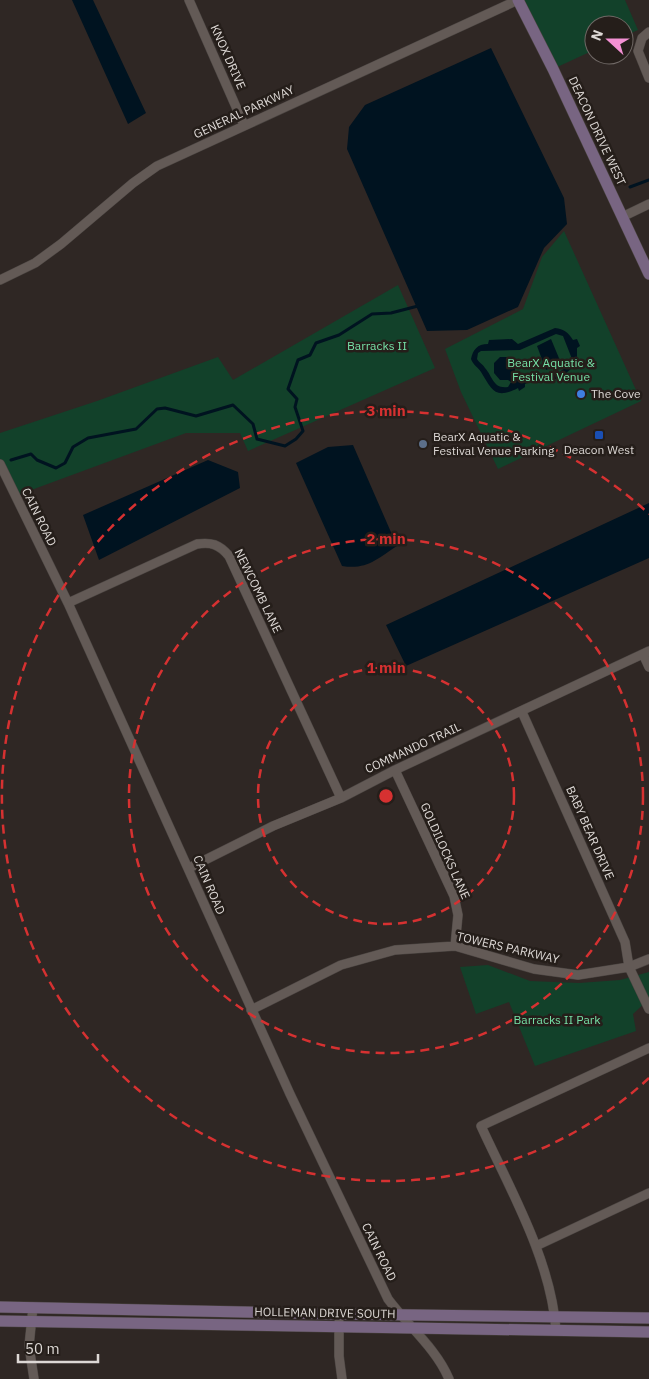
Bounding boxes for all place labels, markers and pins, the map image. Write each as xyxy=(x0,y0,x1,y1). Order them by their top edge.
place label: The Cove xyxy=(591,386,641,401)
marker: The Cove xyxy=(575,388,587,400)
place label: BearX Aquatic & Festival Venue Parking xyxy=(433,429,555,458)
marker: Deacon West xyxy=(593,429,605,441)
marker: BearX Aquatic & Festival Venue Parking xyxy=(417,438,429,450)
place label: Deacon West xyxy=(564,442,634,457)
centre of rings xyxy=(377,787,395,805)

